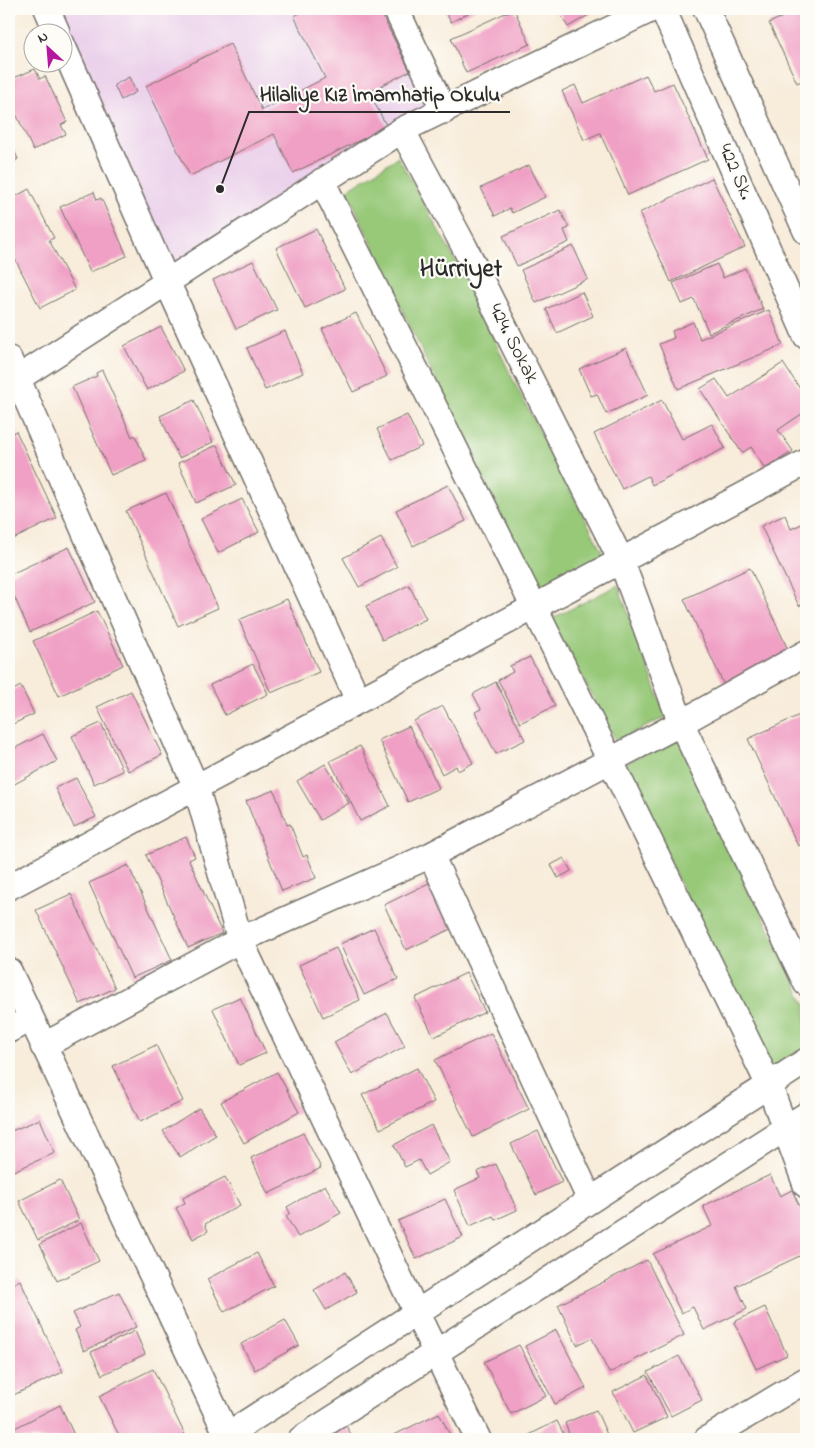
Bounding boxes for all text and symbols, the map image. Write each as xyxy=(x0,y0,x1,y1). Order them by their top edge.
north arrow xyxy=(22,22,72,72)
text: N xyxy=(34,26,52,49)
callout: Hilaliye Kız İmamhatip Okulu xyxy=(249,76,510,112)
text: Hilaliye Kız İmamhatip Okulu xyxy=(260,81,500,113)
street label: 422 Sk. xyxy=(710,139,760,205)
district label: Hürriyet xyxy=(420,252,503,289)
street label: 424. Sokak xyxy=(480,299,546,389)

